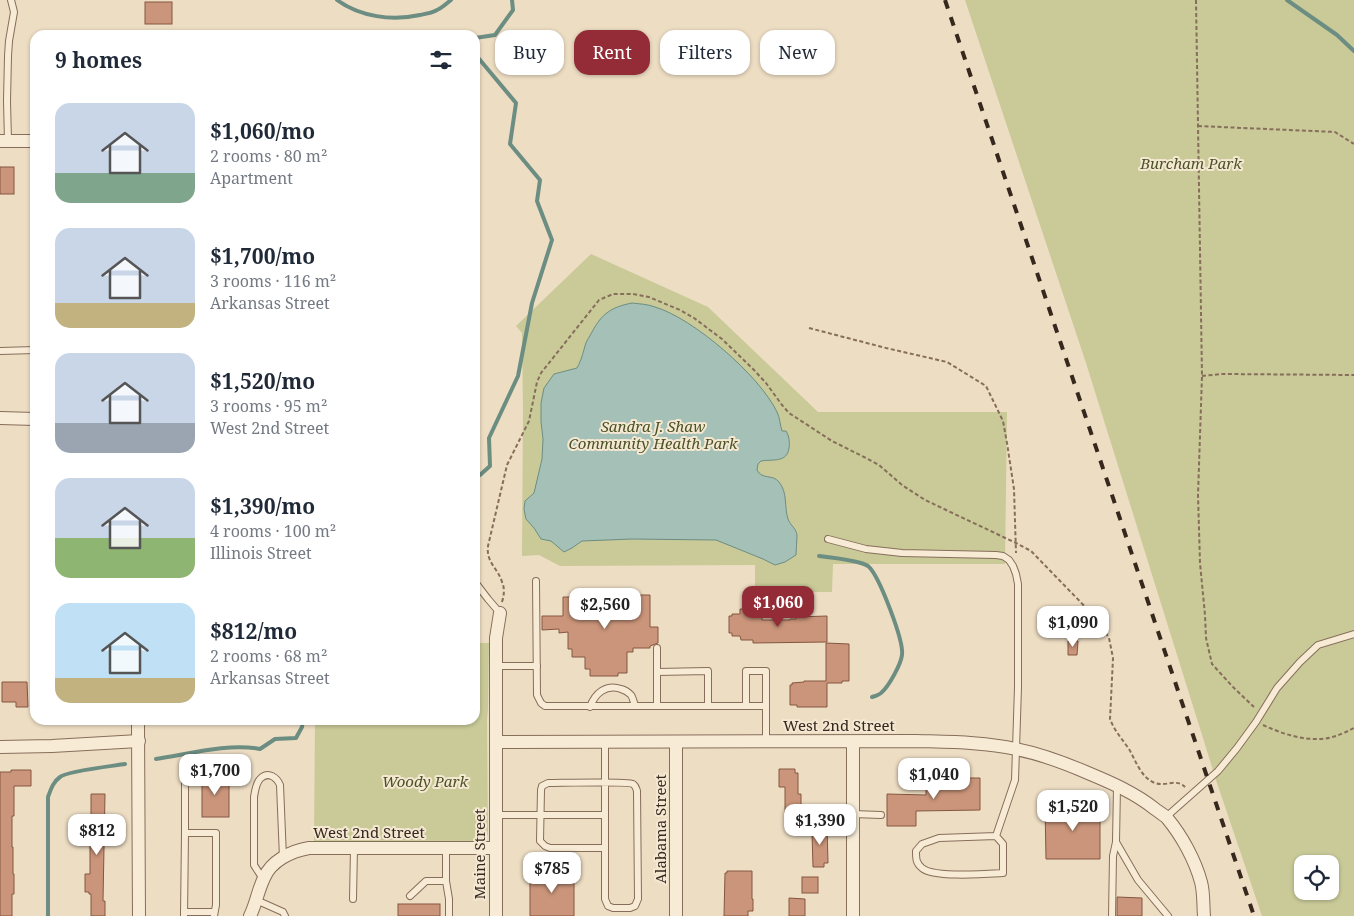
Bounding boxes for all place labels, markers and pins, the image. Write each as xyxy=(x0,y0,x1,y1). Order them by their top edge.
pin: $1,060 xyxy=(737,586,819,628)
pin: $2,560 xyxy=(564,588,646,630)
pin: $1,090 xyxy=(1032,606,1114,648)
pin: $1,700 xyxy=(174,754,256,796)
pin: $1,040 xyxy=(893,758,975,800)
pin: $1,520 xyxy=(1032,790,1114,832)
pin: $1,390 xyxy=(779,804,861,846)
pin: $812 xyxy=(67,814,127,856)
pin: $785 xyxy=(522,852,582,894)

